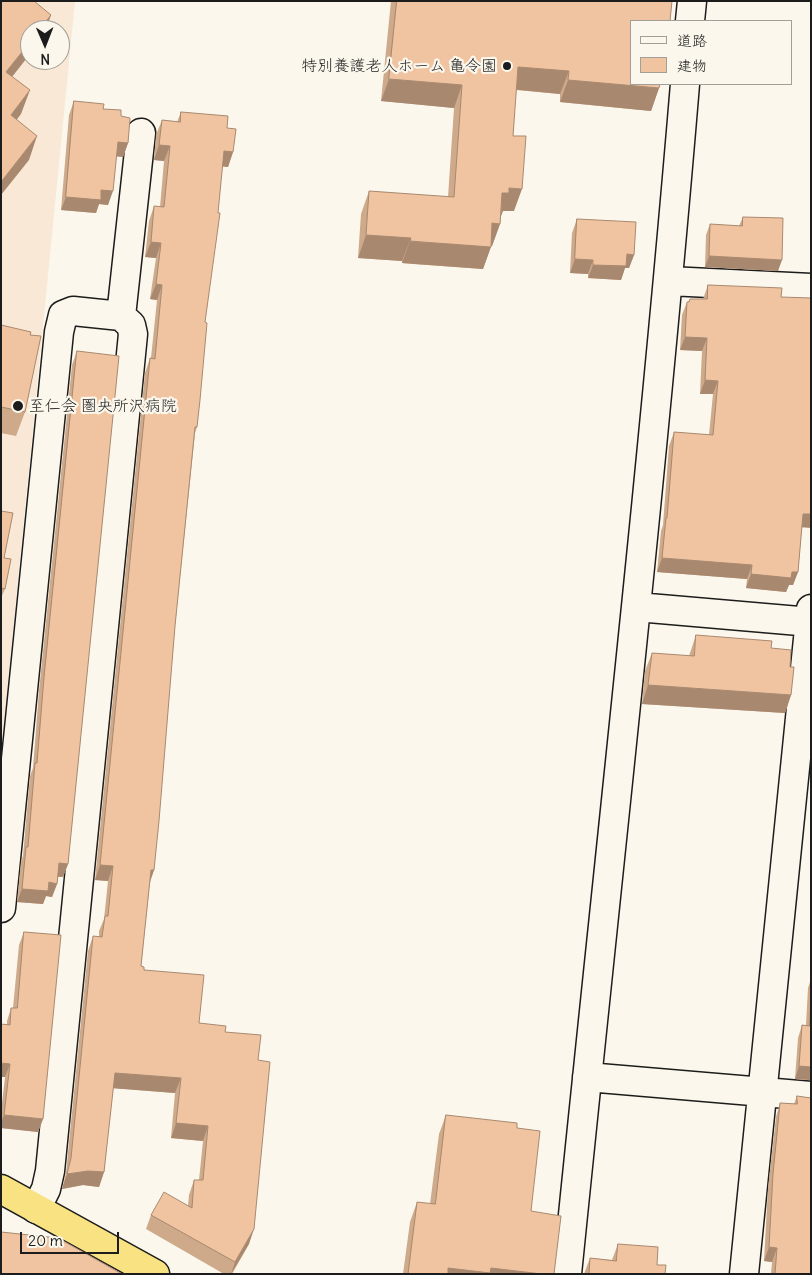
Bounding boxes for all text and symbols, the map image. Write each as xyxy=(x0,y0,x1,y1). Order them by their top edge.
north arrow xyxy=(20,20,70,70)
legend xyxy=(630,20,792,85)
text: 道路 xyxy=(677,31,707,50)
text: N xyxy=(40,50,50,68)
place label: 特別養護老人ホーム 亀令園 xyxy=(301,56,497,76)
text: 建物 xyxy=(677,56,707,75)
marker: 特別養護老人ホーム 亀令園 xyxy=(501,60,513,72)
place label: 至仁会 圏央所沢病院 xyxy=(29,396,177,416)
marker: 至仁会 圏央所沢病院 xyxy=(11,399,25,413)
scale bar xyxy=(22,1222,121,1254)
text: 20 m xyxy=(28,1231,63,1250)

